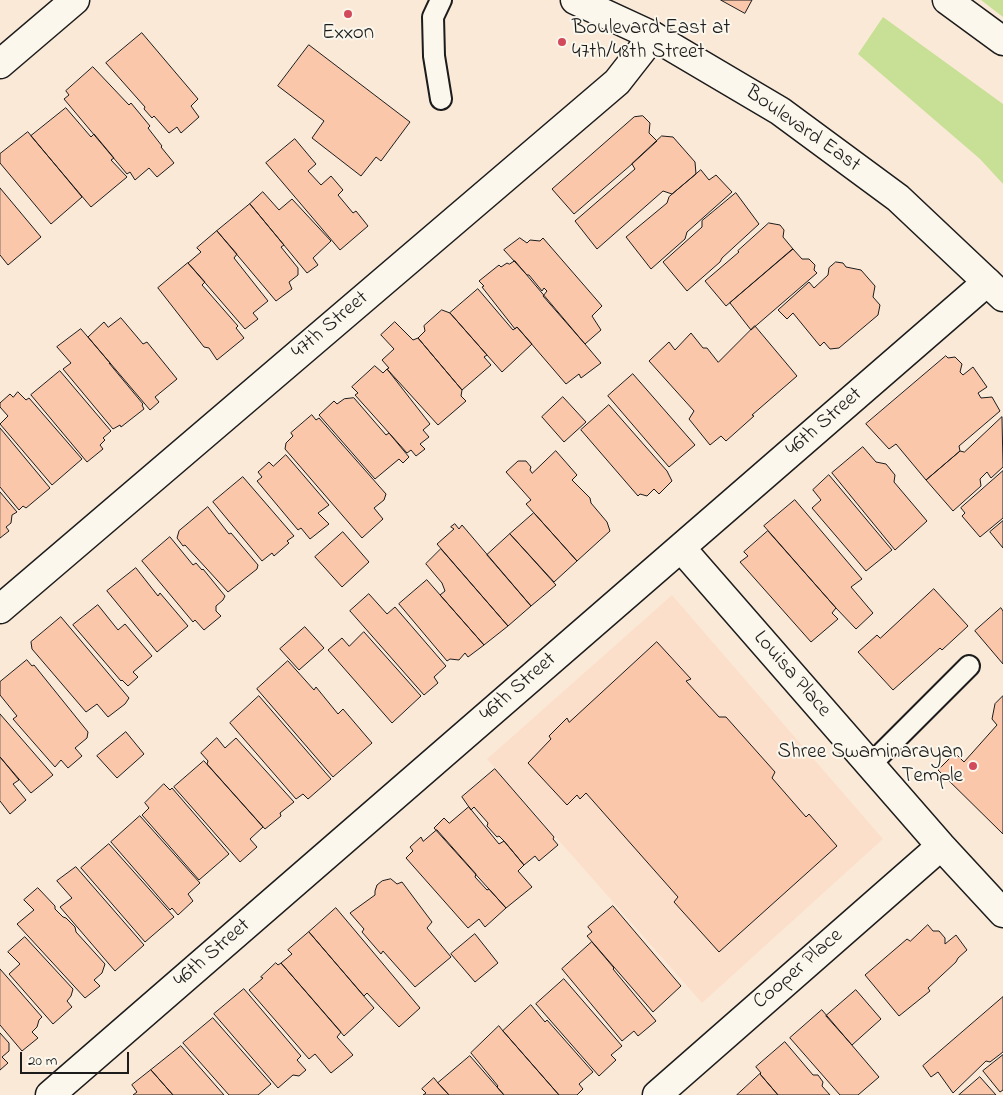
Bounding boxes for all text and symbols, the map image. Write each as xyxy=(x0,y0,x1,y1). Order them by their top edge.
marker: Exxon xyxy=(342,8,354,20)
place label: Boulevard East at 47th/48th Street xyxy=(572,17,730,67)
place label: Exxon xyxy=(322,22,374,48)
marker: Boulevard East at 47th/48th Street xyxy=(556,36,568,48)
street label: Boulevard East xyxy=(740,81,864,179)
street label: 47th Street xyxy=(287,287,375,365)
street label: 46th Street xyxy=(782,383,868,463)
street label: Louisa Place xyxy=(747,627,835,723)
street label: 46th Street xyxy=(476,648,562,728)
place label: Shree Swaminarayan Temple xyxy=(777,741,963,791)
marker: Shree Swaminarayan Temple xyxy=(967,760,979,772)
street label: 46th Street xyxy=(170,914,256,994)
street label: Cooper Place xyxy=(749,924,849,1016)
scale bar xyxy=(22,1042,131,1074)
text: 20 m xyxy=(28,1050,57,1072)

